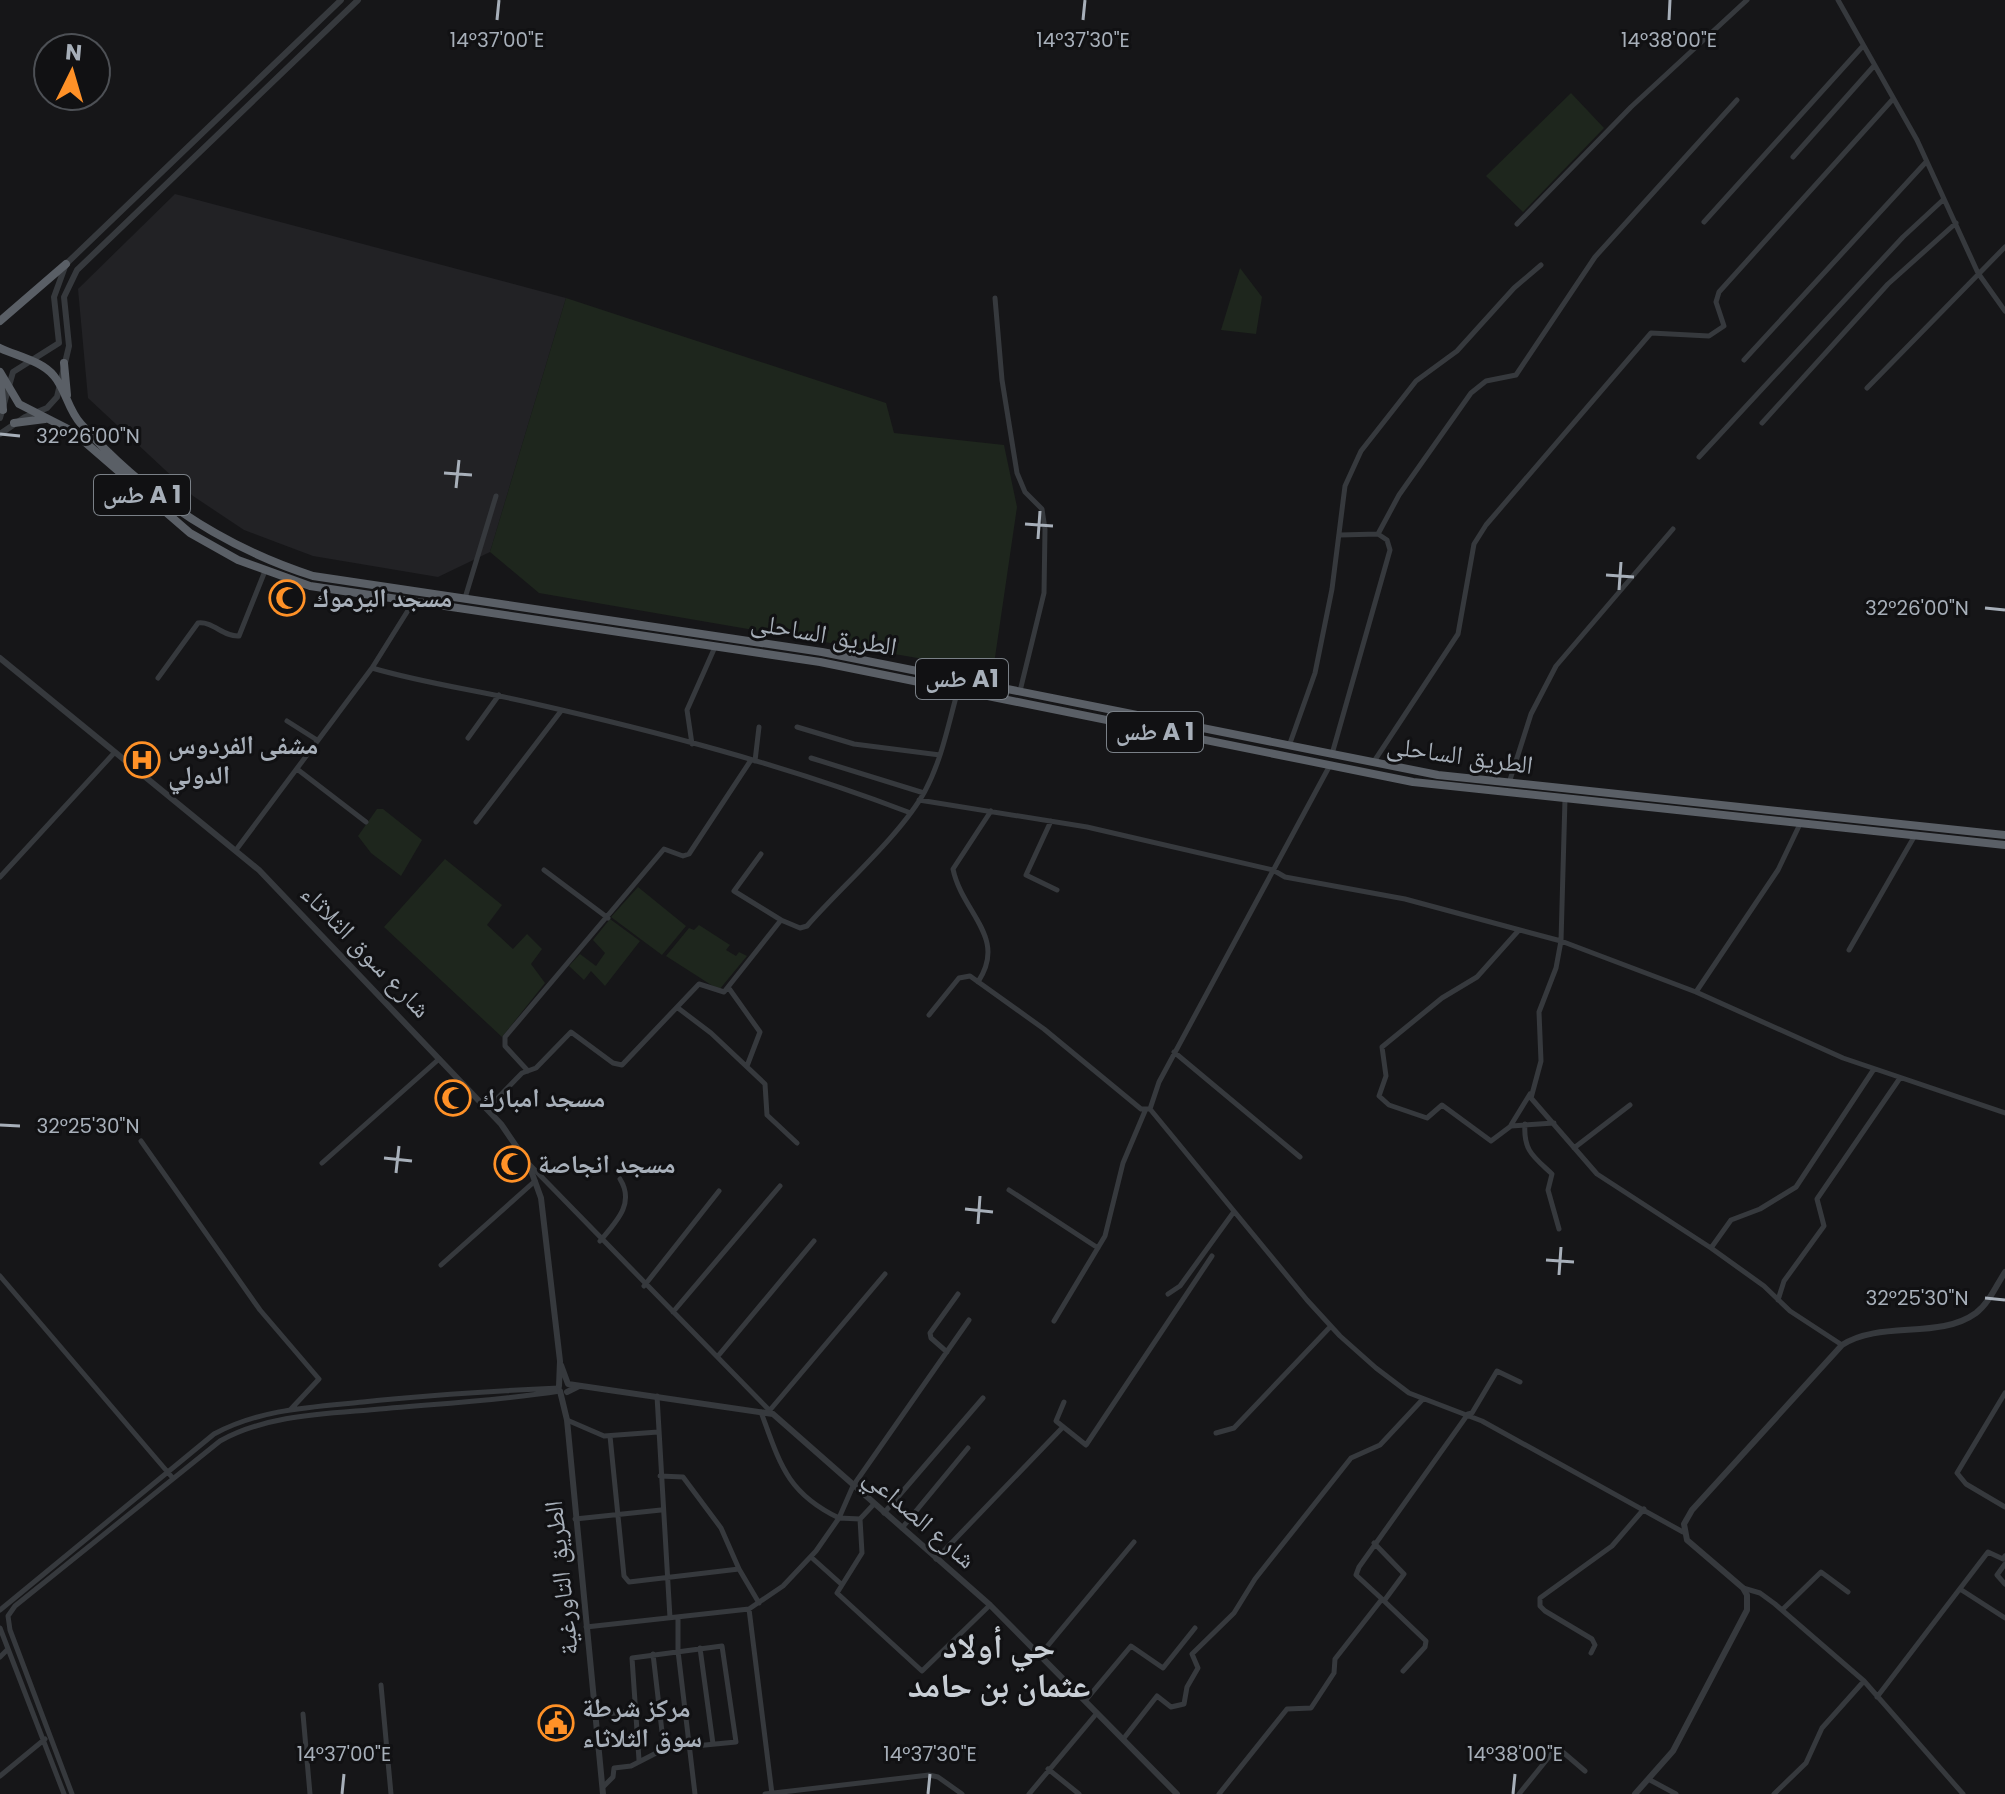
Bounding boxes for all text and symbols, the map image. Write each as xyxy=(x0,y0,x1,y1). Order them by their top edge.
text: 14°37'00"E xyxy=(450,26,544,54)
text: 14°37'30"E xyxy=(1036,26,1130,54)
text: 14°38'00"E xyxy=(1621,26,1717,54)
north arrow xyxy=(32,32,112,112)
text: N xyxy=(64,36,83,69)
text: 32°26'00"N xyxy=(36,422,140,450)
road number: طس A 1 xyxy=(94,475,190,515)
mosque icon: مسجد اليرموك xyxy=(268,579,306,617)
place label: مسجد اليرموك xyxy=(313,580,452,616)
text: 32°26'00"N xyxy=(1865,594,1969,622)
street label: الطريق الساحلى xyxy=(748,603,900,665)
road number: طس A1 xyxy=(916,659,1008,699)
road number: طس A 1 xyxy=(1107,712,1203,752)
place label: مشفى الفردوس الدولي xyxy=(168,727,318,795)
street label: الطريق الساحلى xyxy=(1385,727,1535,783)
hospital icon: مشفى الفردوس الدولي xyxy=(123,741,161,779)
street label: شارع سوق الثلاثاء xyxy=(293,876,439,1026)
mosque icon: مسجد امبارك xyxy=(434,1079,472,1117)
place label: مسجد امبارك xyxy=(479,1080,605,1116)
text: 32°25'30"N xyxy=(37,1112,139,1140)
mosque icon: مسجد انجاصة xyxy=(493,1145,531,1183)
place label: مسجد انجاصة xyxy=(538,1146,676,1182)
text: 32°25'30"N xyxy=(1866,1284,1968,1312)
street label: شارع الصداعي xyxy=(854,1459,984,1579)
street label: الطريق التاورغية xyxy=(535,1499,587,1657)
district label: حي أولاد عثمان بن حامد xyxy=(908,1622,1090,1709)
place label: مركز شرطة سوق الثلاثاء xyxy=(582,1690,702,1756)
public building icon: مركز شرطة سوق الثلاثاء xyxy=(537,1704,575,1742)
text: 14°37'00"E xyxy=(297,1740,391,1768)
text: 14°37'30"E xyxy=(883,1740,977,1768)
text: 14°38'00"E xyxy=(1467,1740,1563,1768)

